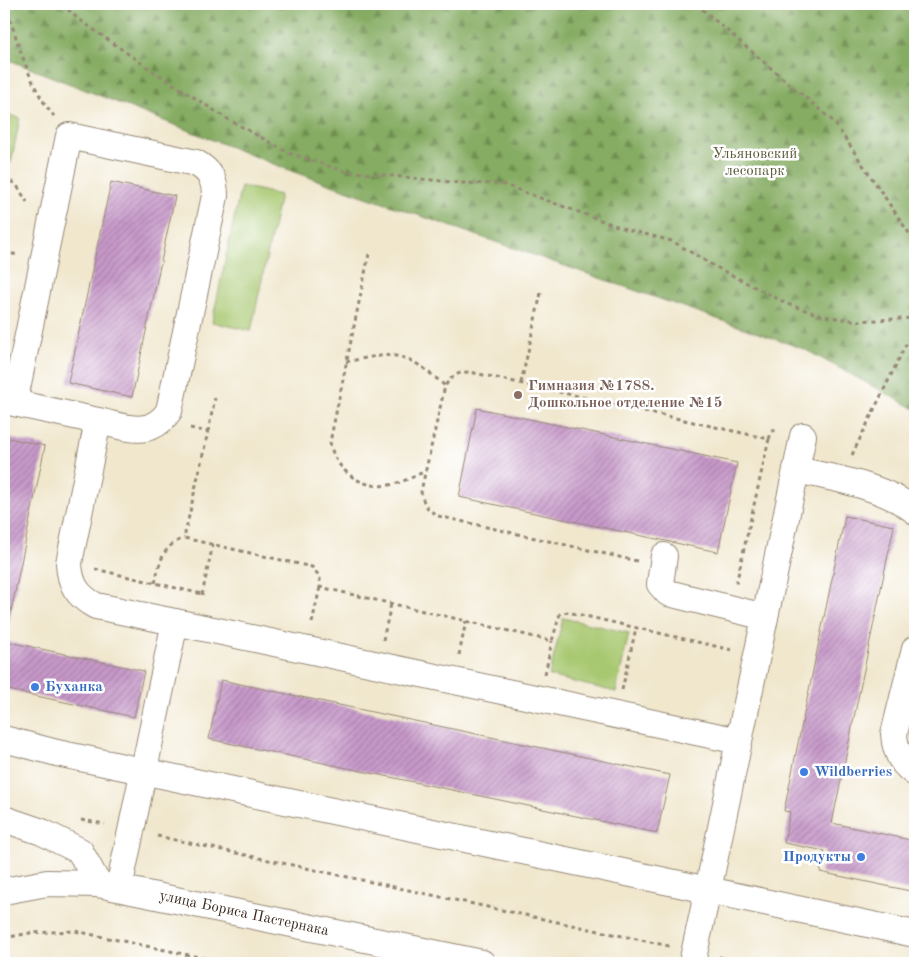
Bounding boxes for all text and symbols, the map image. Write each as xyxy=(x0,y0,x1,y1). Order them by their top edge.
park label: Ульяновский лесопарк xyxy=(713,147,797,179)
place label: Гимназия №1788. Дошкольное отделение №15 xyxy=(528,379,723,411)
marker: Гимназия №1788. Дошкольное отделение №15 xyxy=(512,389,524,401)
place label: Буханка xyxy=(45,680,103,695)
marker: Буханка xyxy=(29,681,41,693)
place label: Wildberries xyxy=(814,765,892,780)
marker: Wildberries xyxy=(798,766,810,778)
place label: Продукты xyxy=(783,850,851,865)
marker: Продукты xyxy=(855,851,867,863)
street label: улица Бориса Пастернака xyxy=(158,889,331,939)

